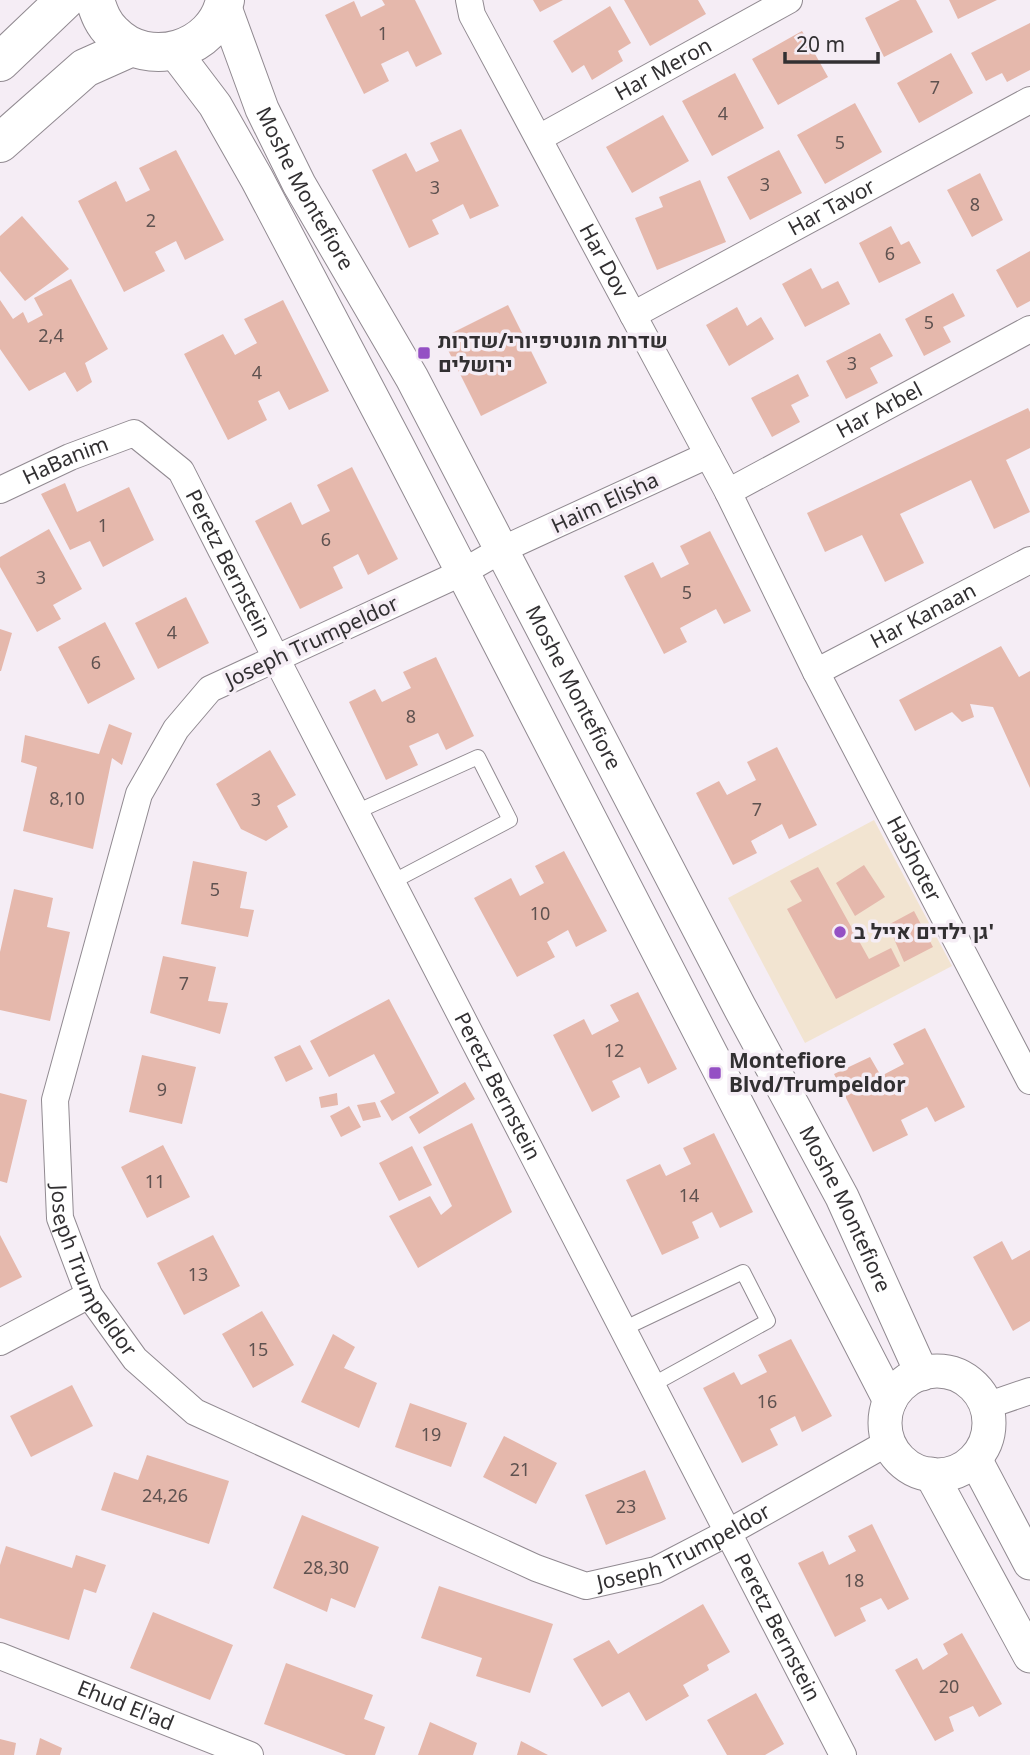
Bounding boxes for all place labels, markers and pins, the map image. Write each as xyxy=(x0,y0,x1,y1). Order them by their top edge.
place label: שדרות מונטיפיורי/שדרות ירושלים xyxy=(438,326,668,378)
marker: שדרות מונטיפיורי/שדרות ירושלים xyxy=(416,345,432,361)
place label: גן ילדים אייל ב' xyxy=(854,917,994,945)
marker: גן ילדים אייל ב' xyxy=(832,924,848,940)
place label: Montefiore Blvd/Trumpeldor xyxy=(729,1046,906,1098)
marker: Montefiore Blvd/Trumpeldor xyxy=(707,1065,723,1081)

